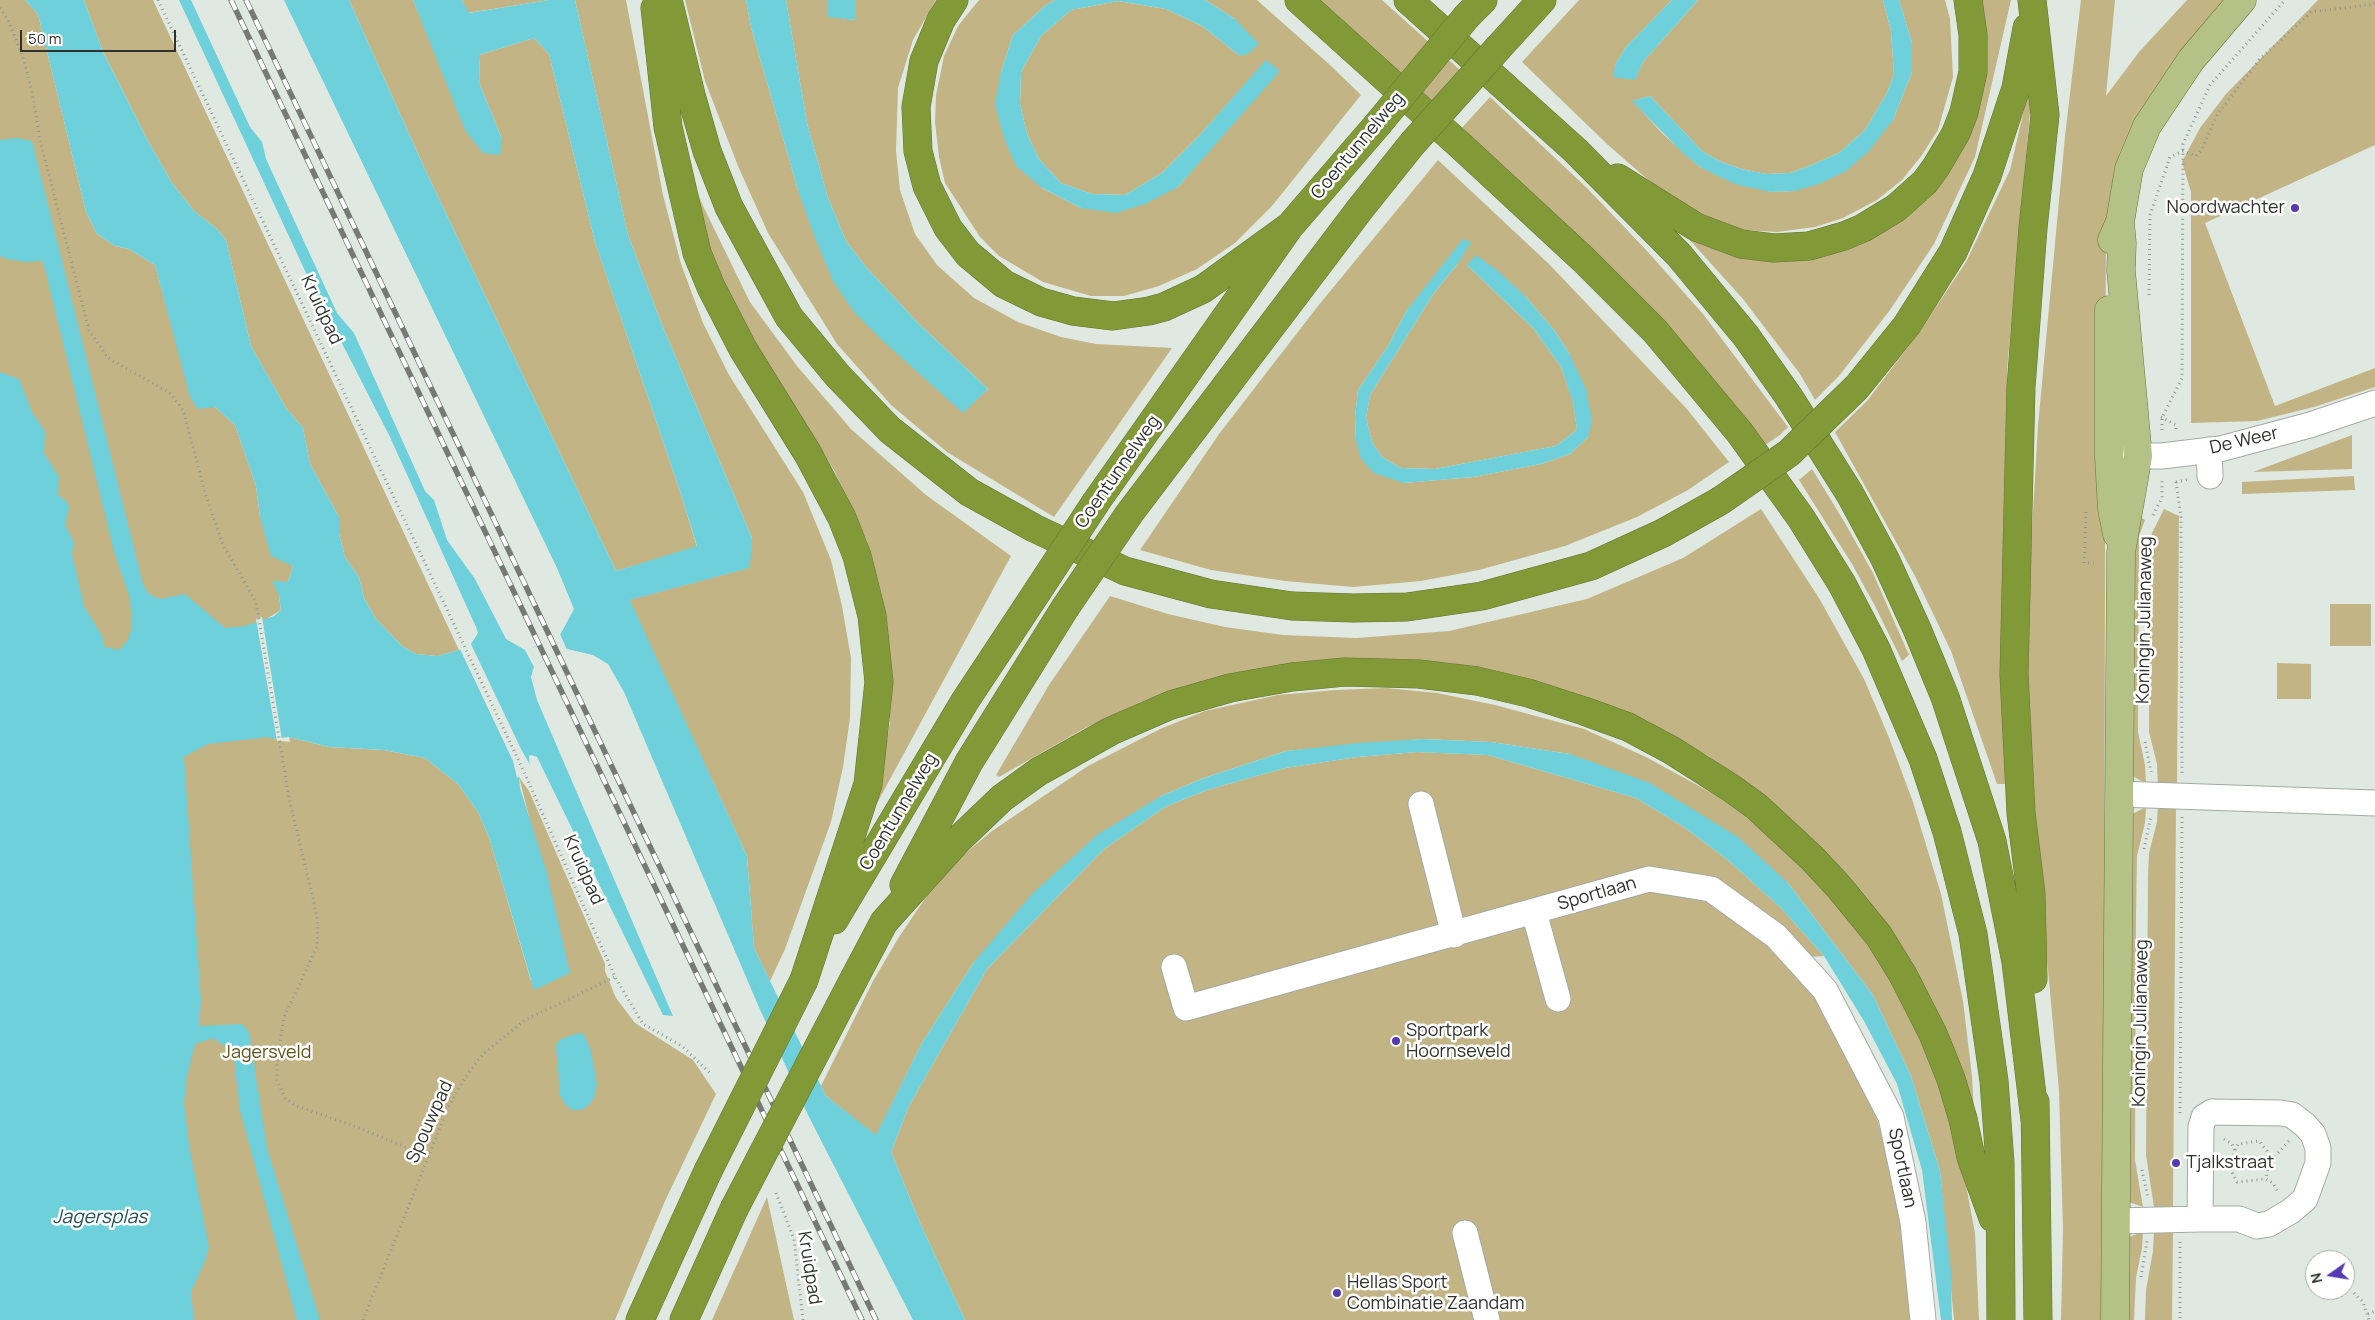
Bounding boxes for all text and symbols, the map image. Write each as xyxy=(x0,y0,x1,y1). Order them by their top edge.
scale bar xyxy=(22,20,179,52)
text: 50 m xyxy=(28,28,62,49)
street label: Coentunnelweg xyxy=(1307,88,1409,204)
place label: Noordwachter xyxy=(2167,197,2285,219)
marker: Noordwachter xyxy=(2289,202,2301,214)
street label: Kruidpad xyxy=(296,272,346,348)
street label: Coentunnelweg xyxy=(1071,411,1165,533)
street label: De Weer xyxy=(2208,423,2280,459)
street label: Koningin Julianaweg xyxy=(2133,536,2157,704)
street label: Coentunnelweg xyxy=(855,749,943,875)
street label: Kruidpad xyxy=(558,832,608,908)
street label: Sportlaan xyxy=(1555,872,1639,916)
street label: Koningin Julianaweg xyxy=(2129,939,2153,1107)
place label: Sportpark Hoornseveld xyxy=(1406,1020,1511,1062)
marker: Sportpark Hoornseveld xyxy=(1390,1035,1402,1047)
park label: Jagersveld xyxy=(223,1042,311,1064)
street label: Spouwpad xyxy=(402,1077,458,1167)
street label: Sportlaan xyxy=(1883,1126,1921,1210)
place label: Tjalkstraat xyxy=(2186,1152,2274,1174)
marker: Tjalkstraat xyxy=(2170,1157,2182,1169)
water label: Jagersplas xyxy=(53,1207,147,1229)
street label: Kruidpad xyxy=(793,1230,825,1306)
north arrow xyxy=(2305,1250,2355,1300)
text: N xyxy=(2305,1271,2326,1285)
place label: Hellas Sport Combinatie Zaandam xyxy=(1347,1272,1524,1315)
marker: Hellas Sport Combinatie Zaandam xyxy=(1331,1287,1343,1299)

